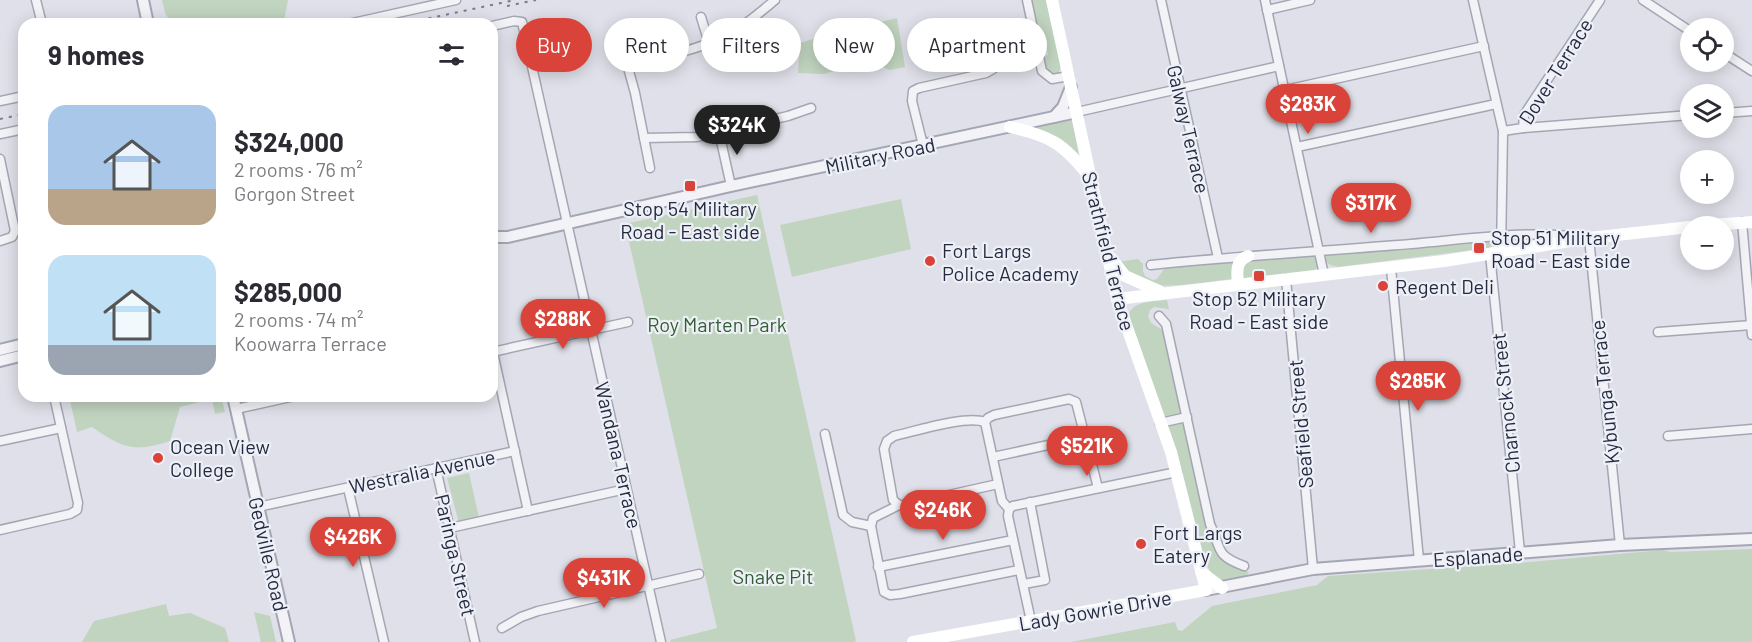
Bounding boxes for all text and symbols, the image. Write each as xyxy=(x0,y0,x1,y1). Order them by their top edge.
street label: Dover Terrace xyxy=(1513,14,1597,128)
chip: Buy xyxy=(516,18,592,72)
chip: Rent xyxy=(604,18,689,72)
chip: Filters xyxy=(701,18,801,72)
chip: New xyxy=(813,18,895,72)
chip: Apartment xyxy=(907,18,1047,72)
map controls xyxy=(1680,18,1734,270)
button: locate xyxy=(1680,18,1734,72)
icon: filters xyxy=(435,38,468,71)
text: 9 homes xyxy=(48,39,144,70)
street label: Galway Terrace xyxy=(1163,63,1215,195)
pin: $283K xyxy=(1266,84,1350,135)
button: layers xyxy=(1680,84,1734,138)
text: $283K xyxy=(1280,91,1336,115)
pin: $324K xyxy=(695,105,779,156)
text: $324K xyxy=(708,112,766,136)
text: $324,000 xyxy=(234,126,344,157)
icon: home xyxy=(96,129,168,201)
street label: Military Road xyxy=(823,132,937,178)
button: + xyxy=(1680,150,1734,204)
text: 2 rooms · 76 m² xyxy=(234,157,363,181)
street label: Strathfield Terrace xyxy=(1078,169,1140,333)
marker: Stop 54 Military Road - East side xyxy=(683,179,697,193)
text: Gorgon Street xyxy=(234,181,355,205)
pin: $317K xyxy=(1329,183,1413,234)
text: $317K xyxy=(1345,190,1397,214)
place label: Stop 54 Military Road - East side xyxy=(620,196,760,243)
button: − xyxy=(1680,216,1734,270)
place label: Stop 51 Military Road - East side xyxy=(1491,225,1631,272)
place label: Fort Largs Police Academy xyxy=(942,238,1079,285)
marker: Stop 51 Military Road - East side xyxy=(1472,241,1486,255)
marker: Fort Largs Police Academy xyxy=(923,254,937,268)
marker: Stop 52 Military Road - East side xyxy=(1252,269,1266,283)
place label: Regent Deli xyxy=(1395,274,1494,298)
text: $285,000 xyxy=(234,276,342,307)
icon: home xyxy=(96,279,168,351)
marker: Regent Deli xyxy=(1376,279,1390,293)
place label: Stop 52 Military Road - East side xyxy=(1189,286,1329,333)
pin: $288K xyxy=(521,299,605,350)
text: $288K xyxy=(535,306,591,330)
text: 2 rooms · 74 m² xyxy=(234,307,364,331)
park label: Roy Marten Park xyxy=(647,312,787,336)
street label: Kybunga Terrace xyxy=(1584,319,1624,465)
text: Koowarra Terrace xyxy=(234,331,387,355)
street label: Charnock Street xyxy=(1486,332,1524,474)
street label: Seafield Street xyxy=(1282,358,1318,490)
pin: $285K xyxy=(1376,361,1460,412)
text: $285K xyxy=(1390,368,1446,392)
street label: Wandana Terrace xyxy=(590,379,648,531)
pin: $521K xyxy=(1045,426,1129,477)
text: $521K xyxy=(1061,433,1113,457)
place label: Ocean View College xyxy=(170,434,270,481)
street label: Westralia Avenue xyxy=(347,444,497,498)
marker: Ocean View College xyxy=(151,451,165,465)
pin: $246K xyxy=(901,490,985,541)
street label: Paringa Street xyxy=(430,492,482,618)
street label: Gedville Road xyxy=(244,495,294,613)
text: $246K xyxy=(914,497,972,521)
pin: $426K xyxy=(311,517,395,568)
place label: Fort Largs Eatery xyxy=(1153,520,1242,567)
text: $426K xyxy=(324,524,382,548)
marker: Fort Largs Eatery xyxy=(1134,537,1148,551)
street label: Esplanade xyxy=(1432,541,1524,571)
pin: $431K xyxy=(562,558,646,609)
park label: Snake Pit xyxy=(732,564,814,588)
text: $431K xyxy=(577,565,631,589)
street label: Lady Gowrie Drive xyxy=(1017,585,1173,635)

